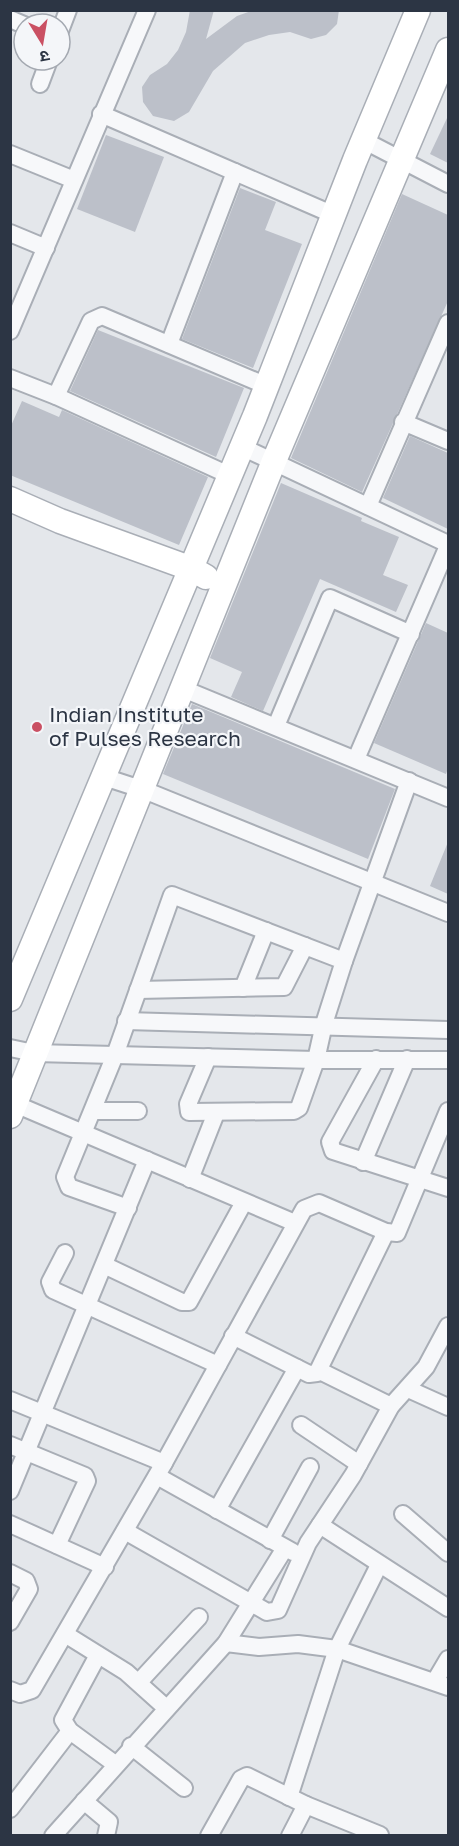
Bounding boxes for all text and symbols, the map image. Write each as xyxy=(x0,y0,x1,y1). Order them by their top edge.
north arrow xyxy=(12,12,72,72)
text: उ xyxy=(38,46,51,68)
place label: Indian Institute of Pulses Research xyxy=(49,701,241,751)
marker: Indian Institute of Pulses Research xyxy=(30,720,44,734)

